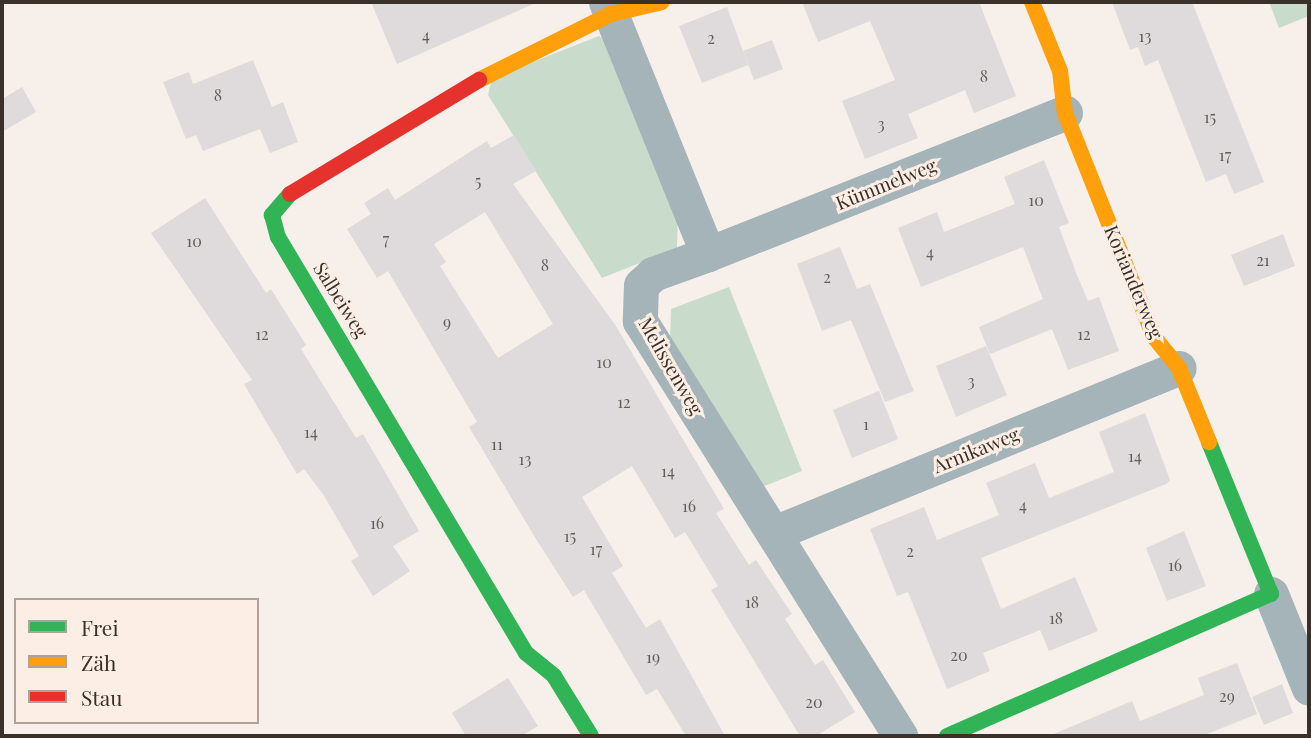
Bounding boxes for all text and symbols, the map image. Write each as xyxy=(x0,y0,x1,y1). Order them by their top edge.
house number: 4 xyxy=(422,25,430,45)
house number: 13 xyxy=(1139,26,1151,46)
house number: 2 xyxy=(707,28,715,48)
house number: 8 xyxy=(980,66,988,86)
house number: 8 xyxy=(214,85,222,105)
house number: 15 xyxy=(1204,107,1216,127)
house number: 3 xyxy=(877,114,885,134)
house number: 17 xyxy=(1219,145,1231,165)
street label: Kümmelweg xyxy=(832,154,940,214)
house number: 5 xyxy=(475,171,481,191)
house number: 10 xyxy=(1028,190,1044,210)
street label: Korianderweg xyxy=(1100,222,1168,342)
house number: 7 xyxy=(383,229,389,249)
house number: 10 xyxy=(186,231,202,251)
house number: 4 xyxy=(926,242,934,262)
house number: 21 xyxy=(1256,250,1270,270)
house number: 8 xyxy=(541,255,549,275)
street label: Salbeiweg xyxy=(309,258,373,342)
house number: 2 xyxy=(823,267,831,287)
house number: 9 xyxy=(443,312,451,332)
street label: Melissenweg xyxy=(634,313,708,419)
house number: 12 xyxy=(255,324,269,344)
house number: 12 xyxy=(1077,324,1091,344)
house number: 10 xyxy=(596,352,612,372)
house number: 3 xyxy=(967,371,975,391)
house number: 12 xyxy=(617,392,631,412)
house number: 1 xyxy=(863,414,869,434)
house number: 14 xyxy=(304,422,318,442)
street label: Arnikaweg xyxy=(930,422,1022,478)
house number: 11 xyxy=(491,434,503,454)
house number: 14 xyxy=(1128,446,1142,466)
house number: 13 xyxy=(519,449,531,469)
house number: 14 xyxy=(661,461,675,481)
house number: 4 xyxy=(1019,495,1027,515)
house number: 16 xyxy=(682,496,696,516)
house number: 16 xyxy=(370,513,384,533)
house number: 15 xyxy=(564,526,576,546)
house number: 17 xyxy=(590,539,602,559)
house number: 2 xyxy=(906,541,914,561)
house number: 16 xyxy=(1168,555,1182,575)
house number: 18 xyxy=(745,592,759,612)
legend xyxy=(14,598,259,724)
house number: 18 xyxy=(1049,608,1063,628)
text: Frei xyxy=(81,613,119,641)
house number: 20 xyxy=(950,645,968,665)
house number: 19 xyxy=(646,647,660,667)
text: Zäh xyxy=(81,648,116,676)
text: Stau xyxy=(81,683,122,711)
house number: 29 xyxy=(1219,686,1235,706)
house number: 20 xyxy=(805,692,823,712)

